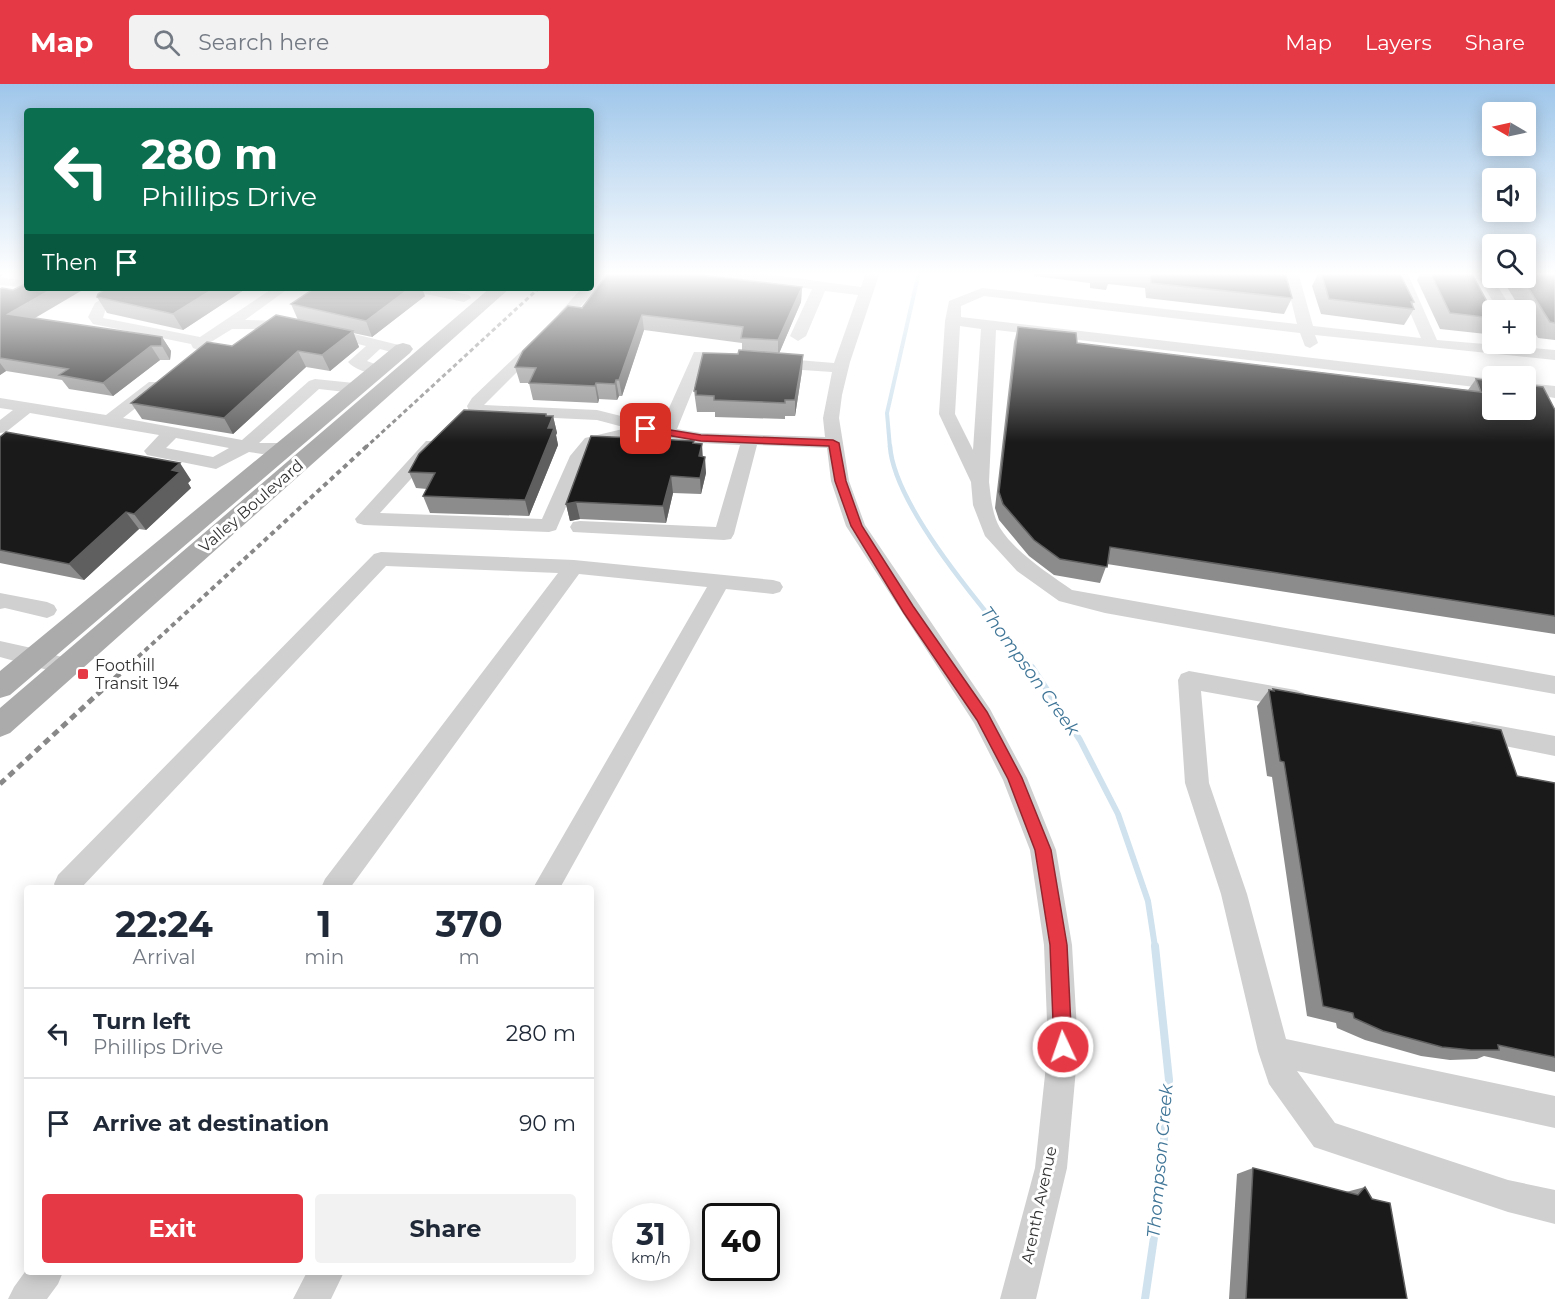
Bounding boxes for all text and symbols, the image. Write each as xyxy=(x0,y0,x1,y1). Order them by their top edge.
search box xyxy=(129,15,549,69)
text: Map xyxy=(30,25,93,59)
icon: search xyxy=(150,26,183,59)
text: Search here xyxy=(198,29,329,56)
text: Map xyxy=(1285,30,1332,55)
text: Layers xyxy=(1365,30,1432,55)
text: Share xyxy=(1465,30,1525,55)
north arrow xyxy=(1482,102,1536,156)
map controls xyxy=(1482,102,1536,420)
text: 280 m xyxy=(141,128,278,180)
icon: left xyxy=(42,132,120,210)
button: sound xyxy=(1482,168,1536,222)
text: Phillips Drive xyxy=(141,180,317,213)
button: search xyxy=(1482,234,1536,288)
icon: arrive xyxy=(110,246,143,279)
text: Then xyxy=(42,249,98,276)
button: + xyxy=(1482,300,1536,354)
button: − xyxy=(1482,366,1536,420)
pin xyxy=(620,403,671,454)
icon: arrive xyxy=(629,412,662,445)
street label: Valley Boulevard xyxy=(195,455,307,557)
water label: Thompson Creek xyxy=(976,602,1085,741)
place label: Foothill Transit 194 xyxy=(95,656,179,693)
marker: Foothill Transit 194 xyxy=(76,667,90,681)
text: 22:24 xyxy=(115,902,213,946)
text: 1 xyxy=(317,902,331,946)
text: 370 xyxy=(436,902,503,946)
text: Arrival xyxy=(133,945,196,969)
text: min xyxy=(304,945,344,969)
text: m xyxy=(459,945,480,969)
text: Turn left xyxy=(93,1008,191,1035)
position arrow xyxy=(1031,1015,1095,1079)
icon: left xyxy=(42,1017,75,1050)
text: 280 m xyxy=(506,1020,576,1047)
text: Phillips Drive xyxy=(93,1035,223,1059)
water label: Thompson Creek xyxy=(1142,1082,1178,1239)
icon: arrive xyxy=(42,1107,75,1140)
text: Arrive at destination xyxy=(93,1110,329,1137)
text: 90 m xyxy=(519,1110,576,1137)
street label: Arenth Avenue xyxy=(1017,1144,1061,1266)
button: Exit xyxy=(42,1194,303,1263)
button: Share xyxy=(315,1194,576,1263)
speed limit sign: 40 xyxy=(702,1203,780,1281)
text: 31 xyxy=(636,1216,666,1253)
text: km/h xyxy=(631,1248,671,1267)

